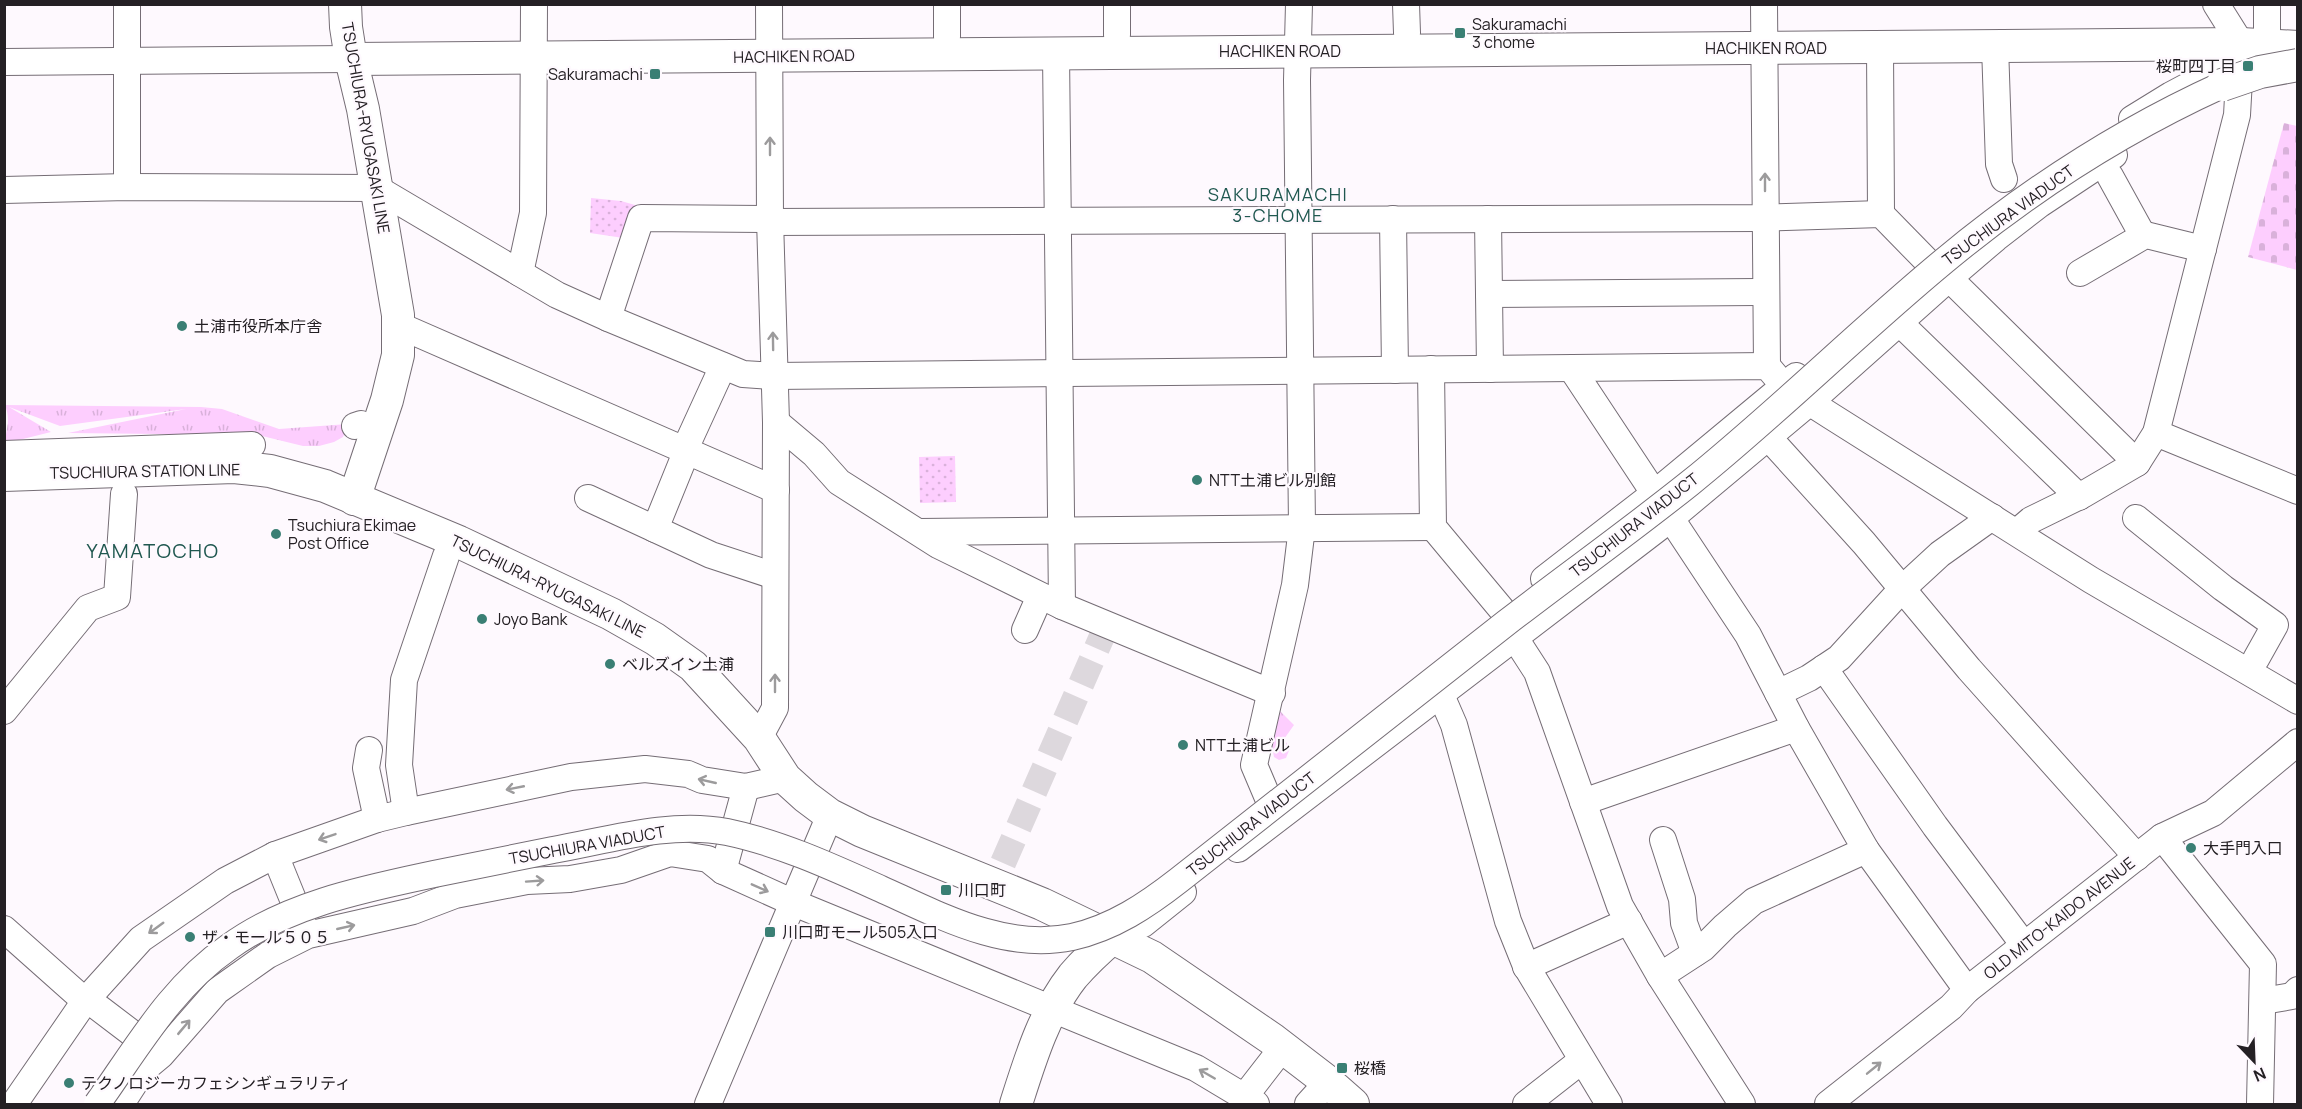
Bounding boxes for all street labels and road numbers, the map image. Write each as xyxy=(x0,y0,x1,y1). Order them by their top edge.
street label: TSUCHIURA-RYUGASAKI LINE xyxy=(337,21,395,235)
street label: HACHIKEN ROAD xyxy=(1705,37,1827,59)
street label: HACHIKEN ROAD xyxy=(1219,40,1341,62)
street label: HACHIKEN ROAD xyxy=(733,44,855,68)
street label: TSUCHIURA VIADUCT xyxy=(1938,159,2079,270)
street label: TSUCHIURA STATION LINE xyxy=(49,458,241,484)
street label: TSUCHIURA VIADUCT xyxy=(1565,467,1703,582)
street label: TSUCHIURA-RYUGASAKI LINE xyxy=(447,529,649,643)
street label: TSUCHIURA VIADUCT xyxy=(1182,766,1320,881)
street label: TSUCHIURA VIADUCT xyxy=(507,820,667,870)
street label: OLD MITO-KAIDO AVENUE xyxy=(1979,852,2139,984)

